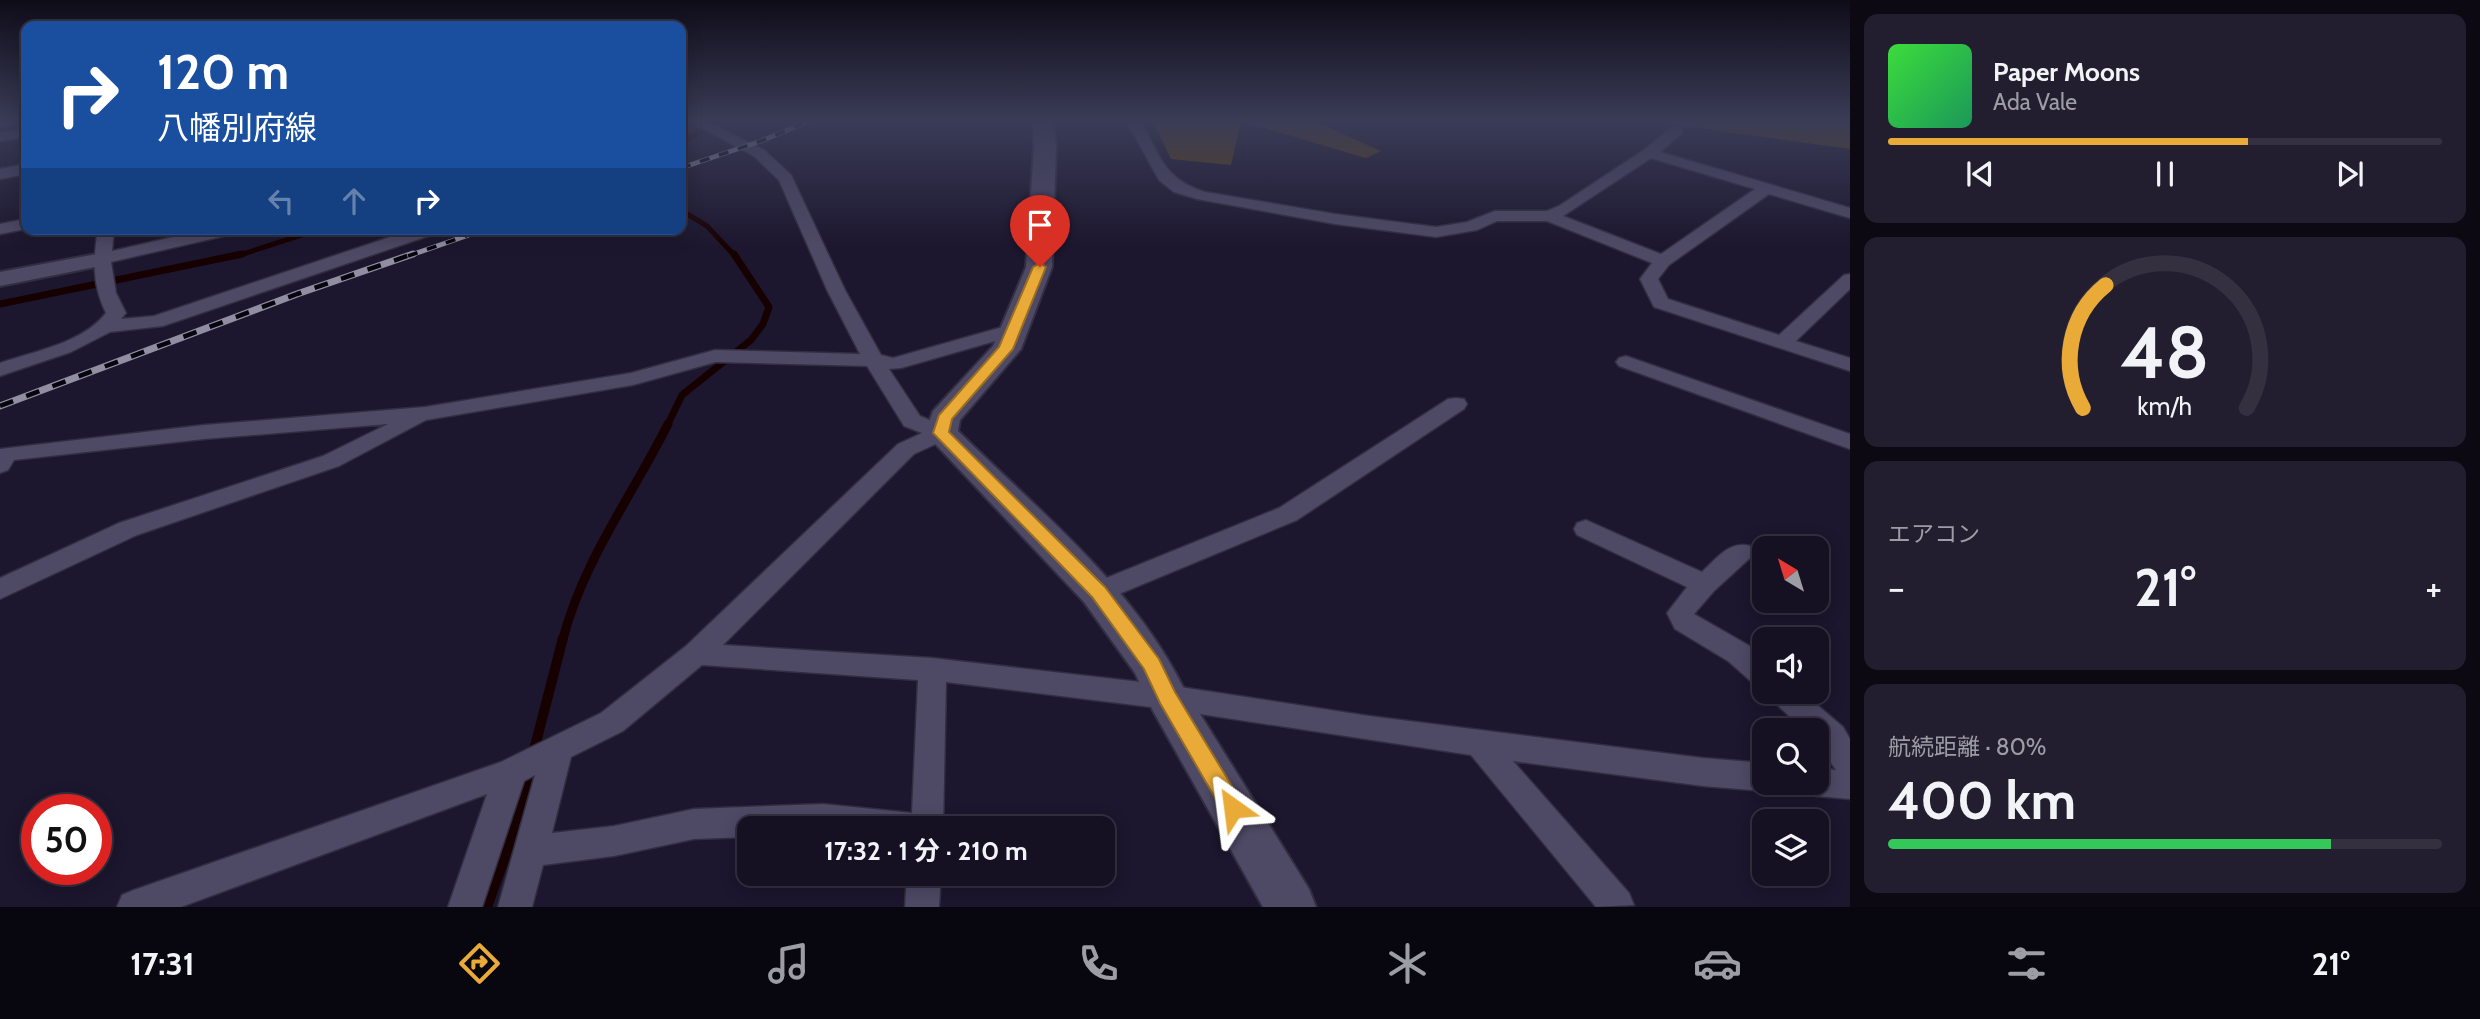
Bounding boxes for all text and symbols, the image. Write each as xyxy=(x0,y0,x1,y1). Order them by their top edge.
text: 120 m xyxy=(157,42,289,101)
icon: right xyxy=(42,49,133,140)
text: Paper Moons xyxy=(1993,56,2140,88)
text: Ada Vale xyxy=(1993,88,2077,116)
text: 八幡別府線 xyxy=(157,108,317,147)
icon: previous xyxy=(1961,155,1999,193)
icon: pause xyxy=(2146,155,2184,193)
icon: next xyxy=(2331,155,2369,193)
icon: left xyxy=(262,182,300,220)
icon: ahead xyxy=(335,182,373,220)
icon: right xyxy=(408,182,446,220)
pin xyxy=(1010,195,1070,267)
icon: arrive xyxy=(1021,206,1059,244)
text: 48 xyxy=(2120,308,2210,396)
text: km/h xyxy=(2138,391,2192,421)
text: エアコン xyxy=(1888,520,1980,548)
north arrow xyxy=(1752,536,1829,612)
map controls xyxy=(1752,536,1829,886)
text: 21° xyxy=(2134,556,2196,619)
text: − xyxy=(1888,564,1905,611)
text: + xyxy=(2425,564,2442,611)
button: sound xyxy=(1752,627,1829,704)
button: search xyxy=(1752,718,1829,795)
text: 航続距離 · 80% xyxy=(1888,733,2047,761)
text: 400 km xyxy=(1888,769,2076,832)
position arrow xyxy=(1196,771,1270,845)
speed limit sign: 50 xyxy=(21,794,112,885)
button: layers xyxy=(1752,809,1829,886)
text: 17:32 · 1 分 · 210 m xyxy=(824,835,1028,867)
icon: directions xyxy=(455,939,504,988)
icon: music xyxy=(764,939,813,988)
icon: phone xyxy=(1074,939,1123,988)
icon: climate xyxy=(1383,939,1432,988)
icon: car xyxy=(1693,939,1742,988)
icon: filters xyxy=(2002,939,2051,988)
text: 17:31 xyxy=(130,944,195,983)
text: 21° xyxy=(2312,944,2350,983)

